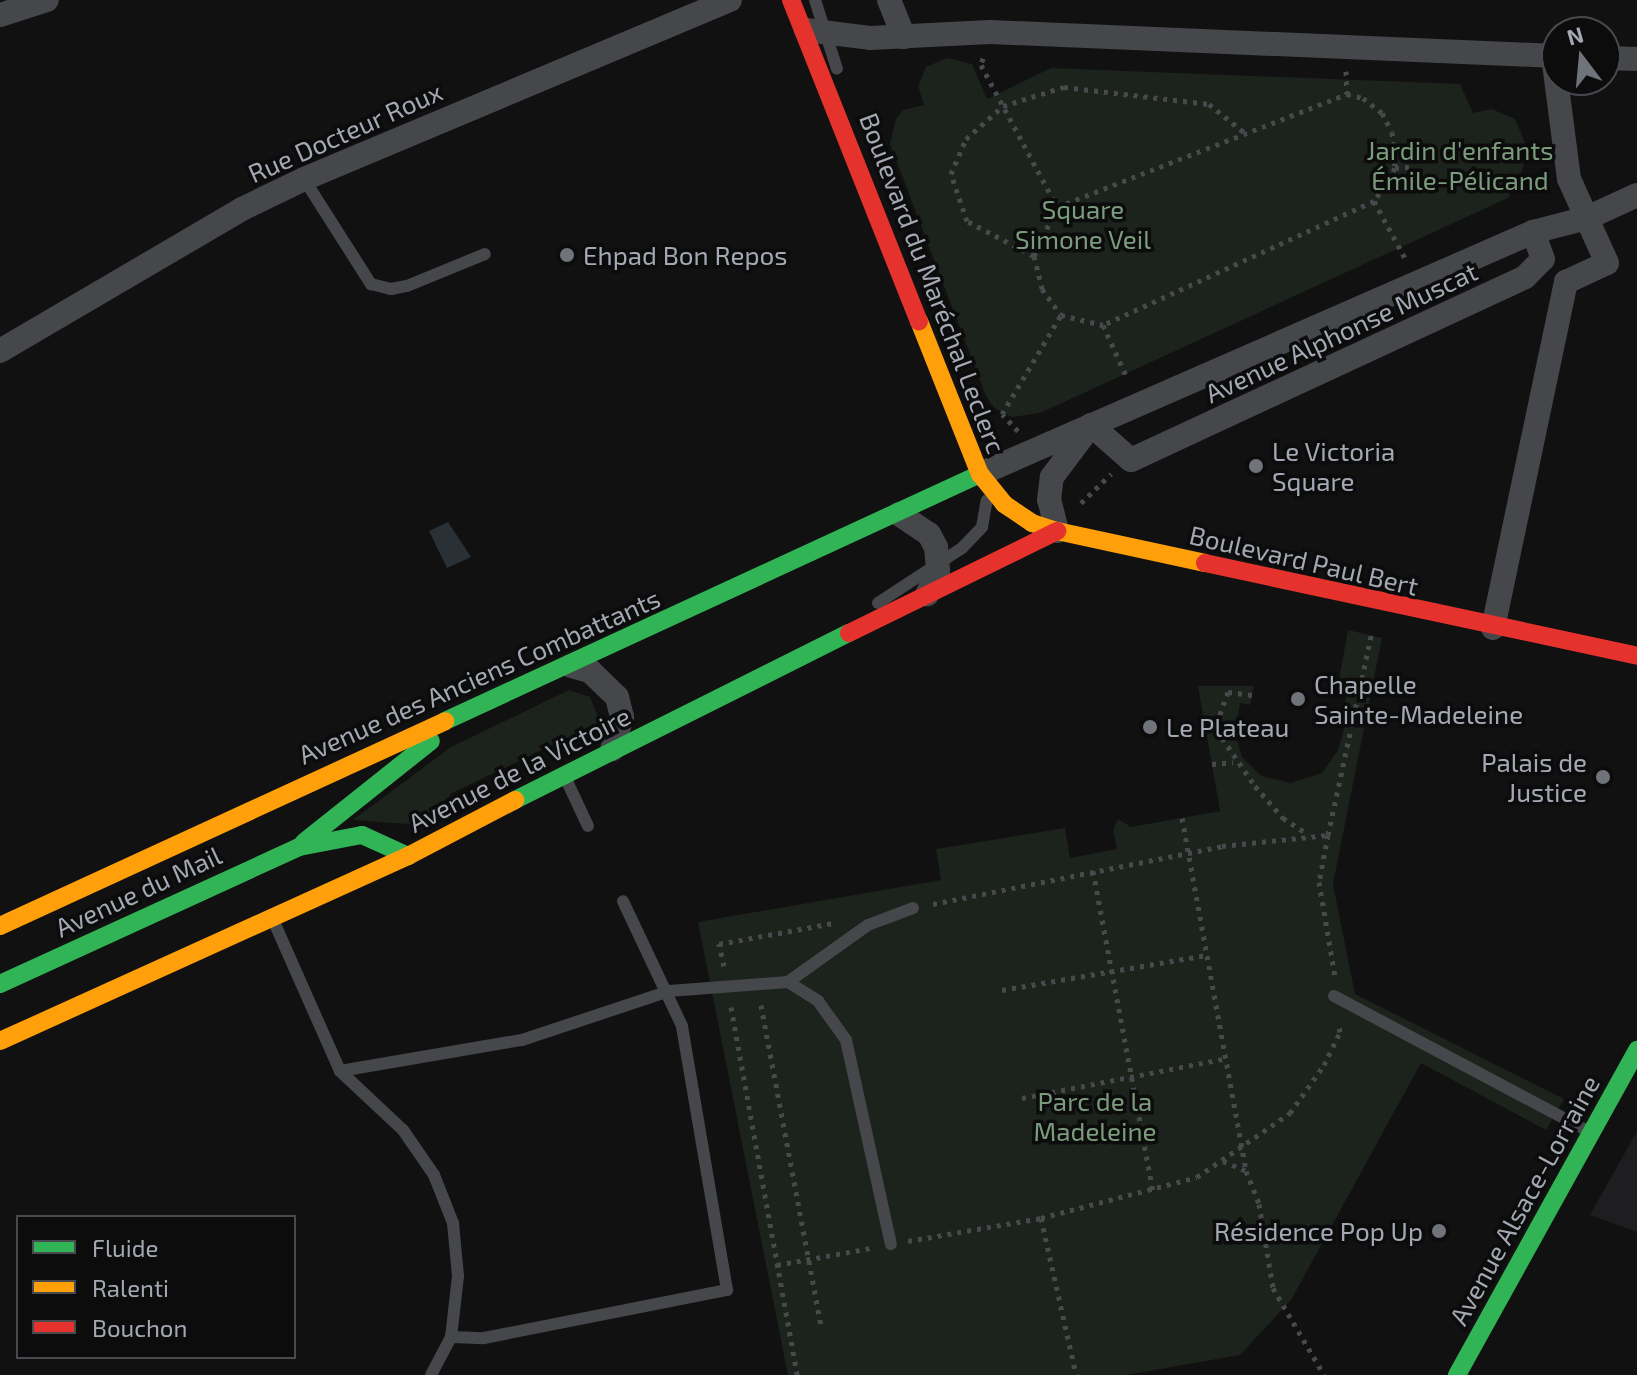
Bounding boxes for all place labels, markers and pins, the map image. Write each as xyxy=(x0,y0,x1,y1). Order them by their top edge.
place label: Ehpad Bon Repos xyxy=(583,239,787,271)
marker: Ehpad Bon Repos xyxy=(558,246,576,264)
place label: Le Victoria Square xyxy=(1272,435,1396,496)
marker: Le Victoria Square xyxy=(1247,457,1265,475)
place label: Chapelle Sainte-Madeleine xyxy=(1314,668,1523,730)
marker: Chapelle Sainte-Madeleine xyxy=(1289,690,1307,708)
place label: Le Plateau xyxy=(1166,711,1289,743)
marker: Le Plateau xyxy=(1141,718,1159,736)
place label: Palais de Justice xyxy=(1481,746,1587,808)
marker: Palais de Justice xyxy=(1594,768,1612,786)
place label: Résidence Pop Up xyxy=(1214,1215,1423,1247)
marker: Résidence Pop Up xyxy=(1430,1222,1448,1240)

